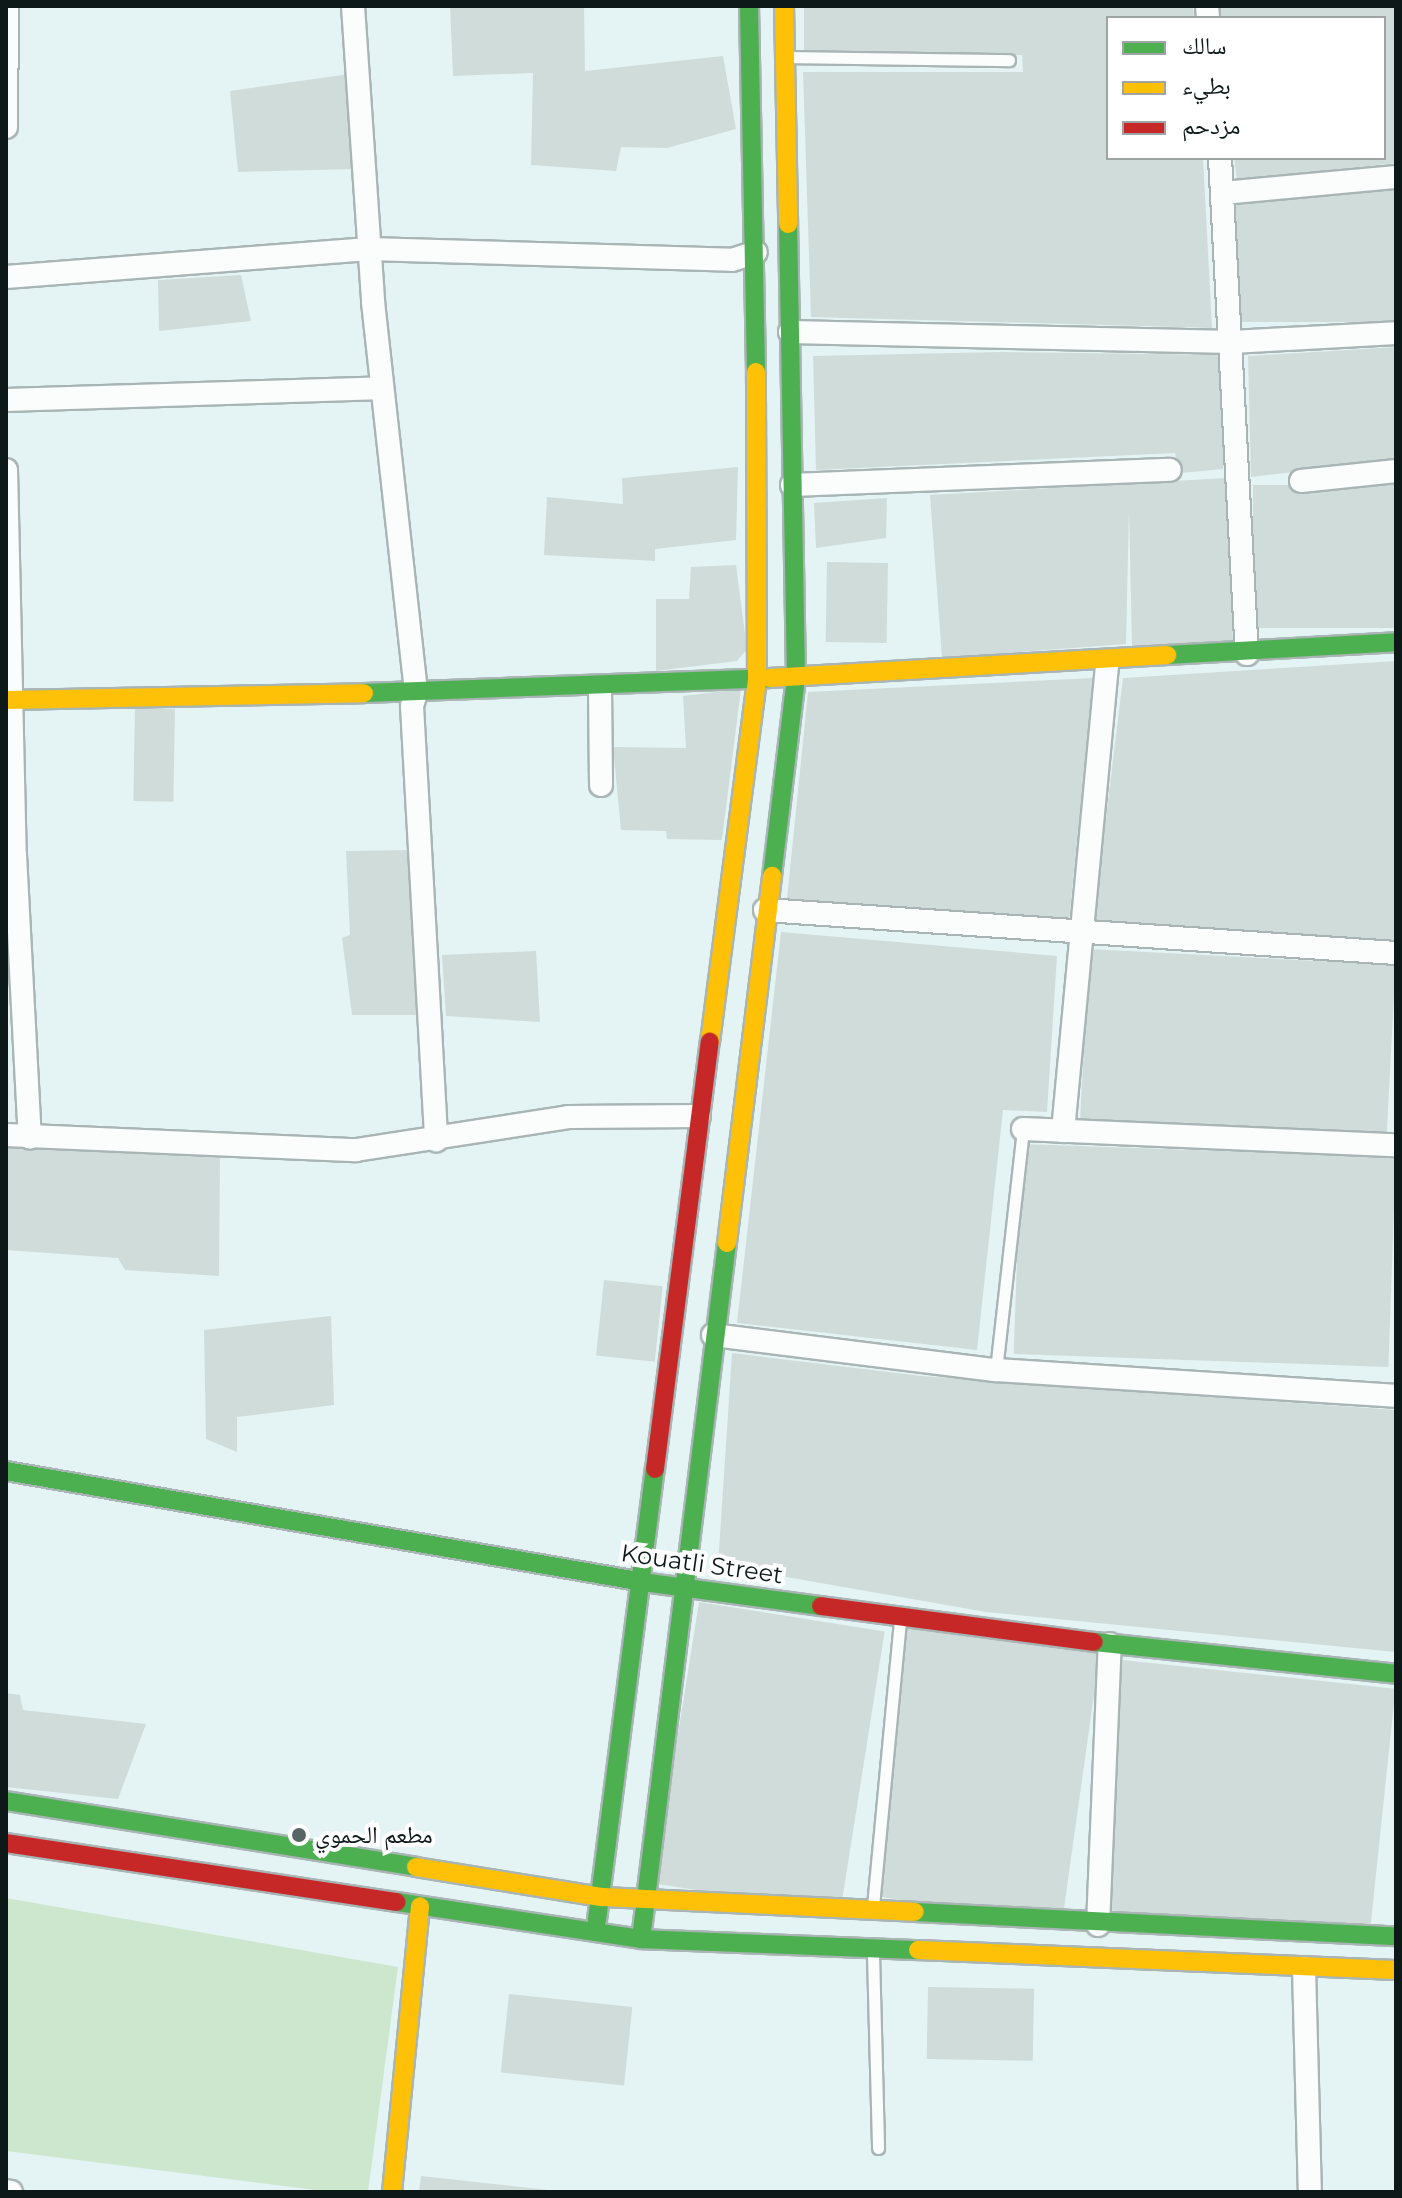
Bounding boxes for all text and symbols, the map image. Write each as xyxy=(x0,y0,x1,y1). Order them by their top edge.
legend xyxy=(1106,16,1386,160)
text: سالك xyxy=(1182,31,1227,60)
text: بطيء xyxy=(1182,71,1231,100)
text: مزدحم xyxy=(1182,111,1241,140)
street label: Kouatli Street xyxy=(619,1538,785,1590)
place label: مطعم الحموي xyxy=(315,1821,433,1849)
marker: مطعم الحموي xyxy=(290,1826,308,1844)

